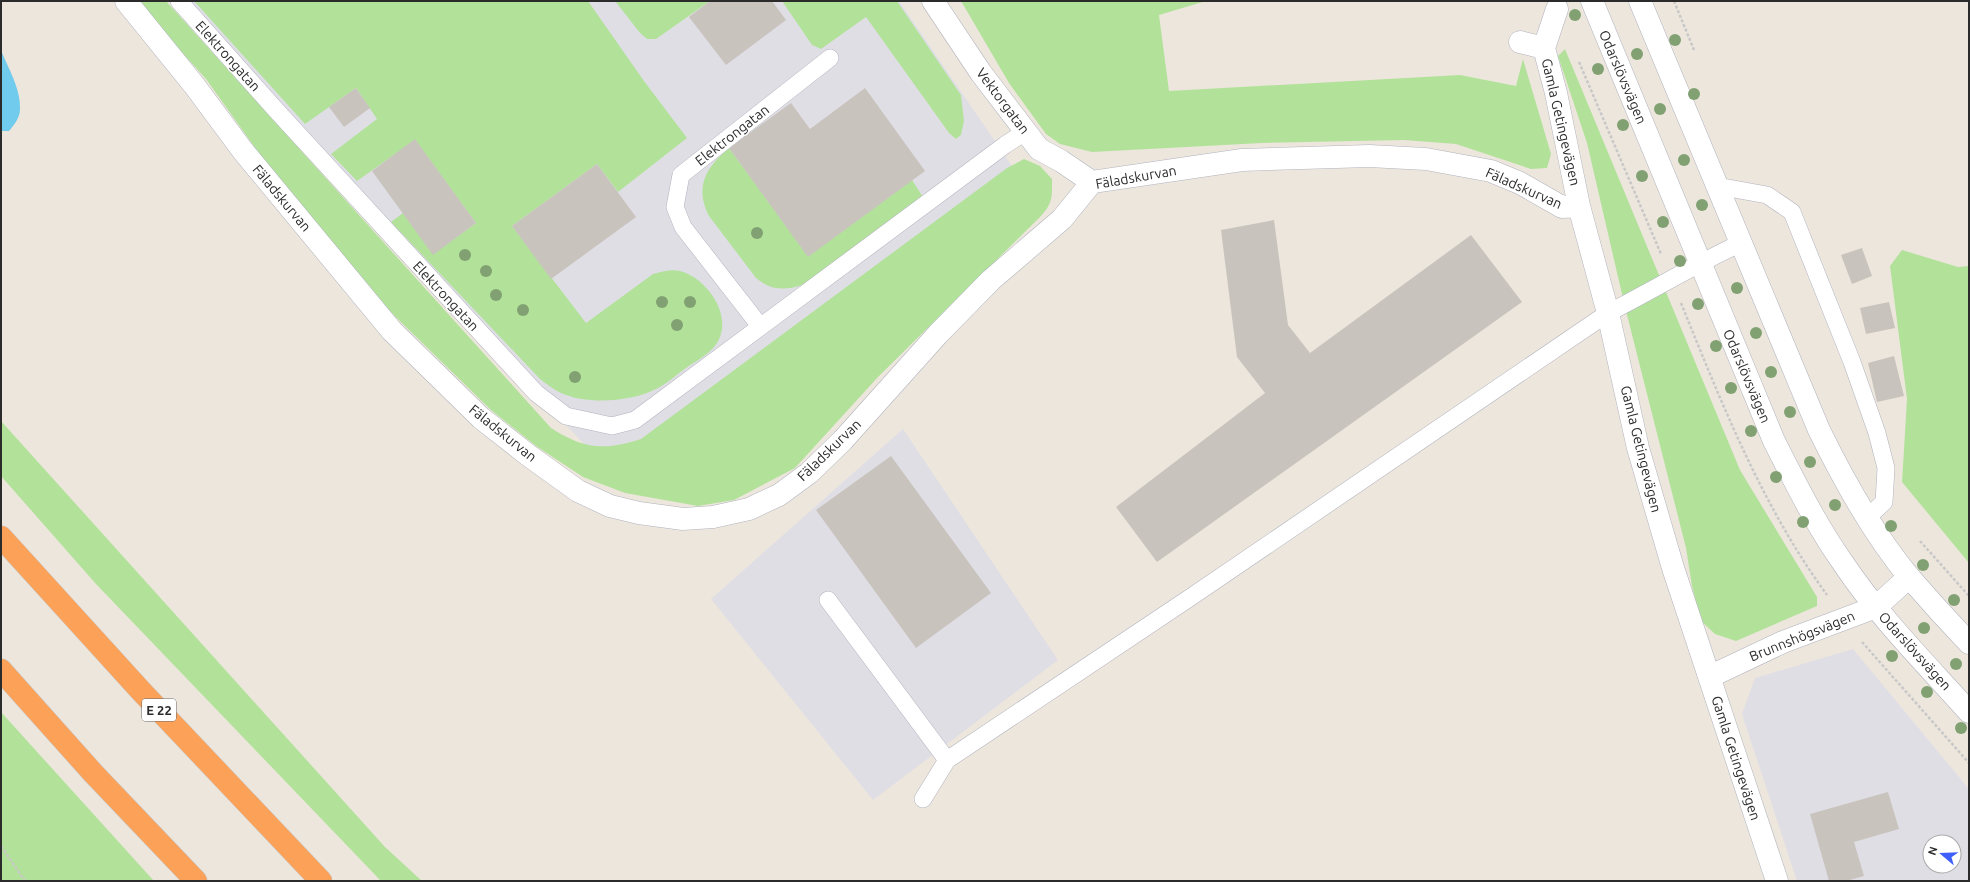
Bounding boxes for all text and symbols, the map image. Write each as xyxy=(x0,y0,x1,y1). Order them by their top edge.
street label: Elektrongatan xyxy=(192,18,264,94)
street label: Odarslövsvägen xyxy=(1596,28,1650,126)
street label: Gamla Getingevägen xyxy=(1539,57,1583,187)
street label: Vektorgatan xyxy=(973,65,1033,137)
street label: Elektrongatan xyxy=(692,101,772,169)
street label: Fäladskurvan xyxy=(250,162,314,234)
street label: Fäladskurvan xyxy=(1094,162,1178,192)
street label: Fäladskurvan xyxy=(1483,164,1565,212)
street label: Elektrongatan xyxy=(410,258,482,334)
street label: Odarslövsvägen xyxy=(1720,327,1774,425)
street label: Gamla Getingevägen xyxy=(1617,384,1665,514)
street label: Fäladskurvan xyxy=(466,401,540,465)
street label: Fäladskurvan xyxy=(794,416,864,484)
street label: Brunnshögsvägen xyxy=(1747,608,1857,664)
street label: Odarslövsvägen xyxy=(1876,608,1954,694)
street label: Gamla Getingevägen xyxy=(1708,694,1764,822)
road number: E 22 xyxy=(142,699,176,721)
north arrow xyxy=(1922,834,1962,874)
text: N xyxy=(1926,845,1940,857)

